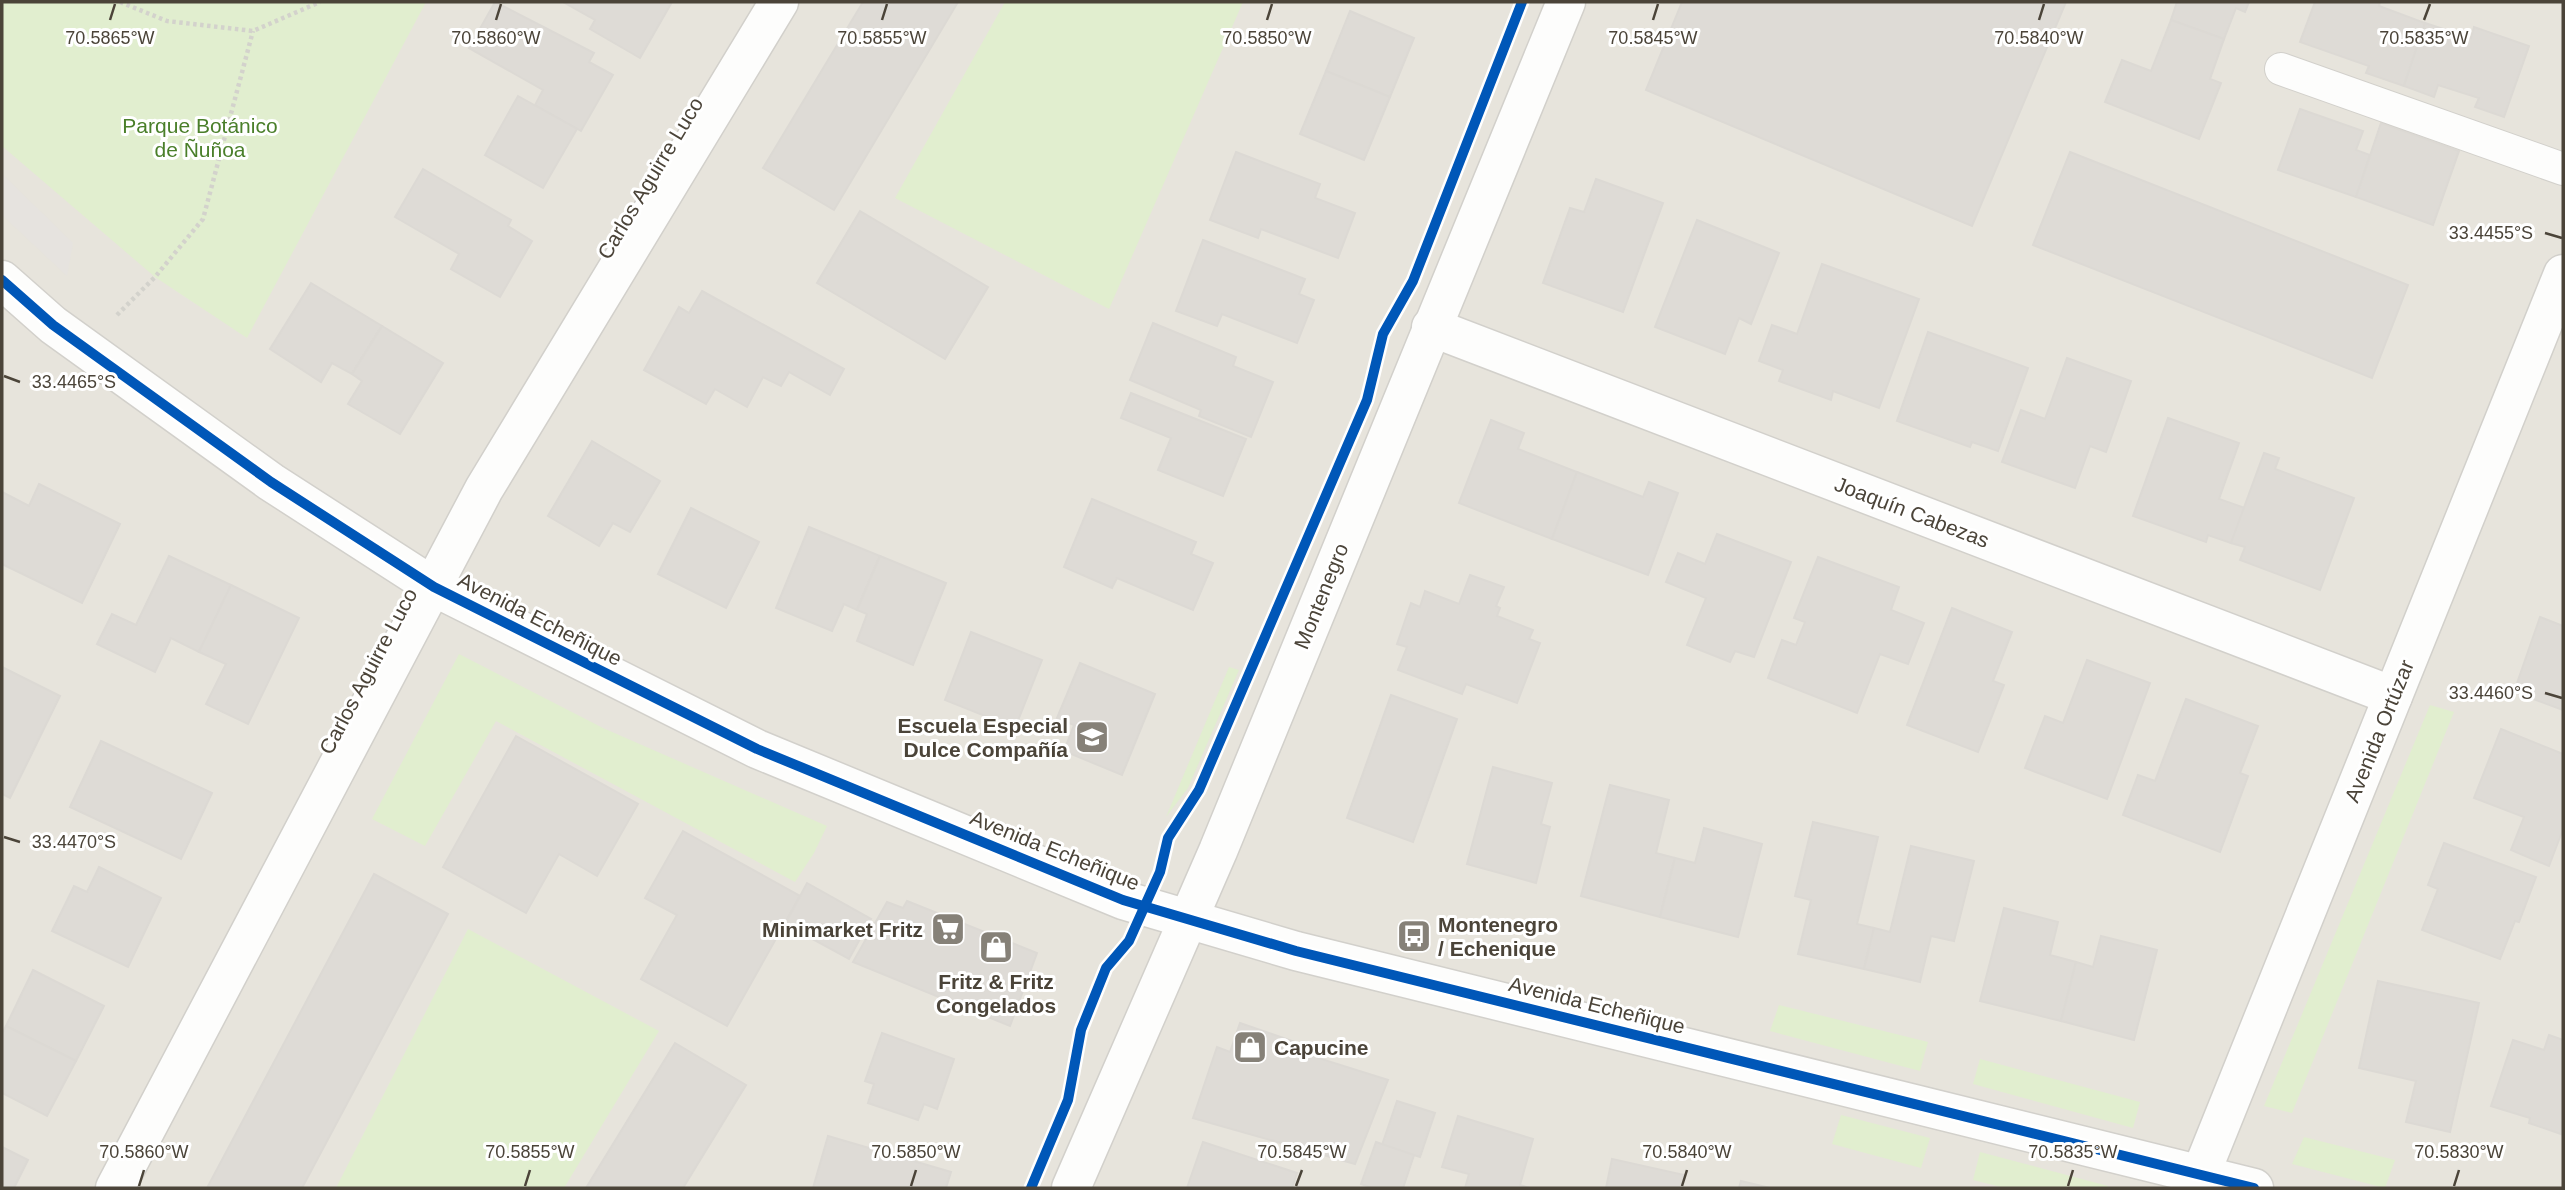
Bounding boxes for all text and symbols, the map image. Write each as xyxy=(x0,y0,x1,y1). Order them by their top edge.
text: 70.5865°W xyxy=(65,28,155,48)
text: 70.5860°W xyxy=(451,28,541,48)
text: 70.5855°W xyxy=(837,28,927,48)
text: 70.5850°W xyxy=(1222,28,1312,48)
text: 70.5845°W xyxy=(1608,28,1698,48)
text: 70.5840°W xyxy=(1994,28,2084,48)
text: 70.5835°W xyxy=(2379,28,2469,48)
street label: Carlos Aguirre Luco xyxy=(593,93,707,263)
park label: Parque Botánico de Ñuñoa xyxy=(122,114,278,161)
text: 33.4455°S xyxy=(2449,223,2533,243)
text: 33.4465°S xyxy=(32,372,116,392)
street label: Joaquín Cabezas xyxy=(1832,472,1992,552)
street label: Montenegro xyxy=(1289,540,1353,652)
street label: Avenida Echeñique xyxy=(454,568,626,670)
street label: Carlos Aguirre Luco xyxy=(315,584,421,758)
street label: Avenida Ortúzar xyxy=(2340,657,2418,805)
text: 33.4460°S xyxy=(2449,683,2533,703)
place label: Escuela Especial Dulce Compañía xyxy=(898,714,1068,761)
school or university icon: Escuela Especial Dulce Compañía xyxy=(1073,718,1111,756)
street label: Avenida Echeñique xyxy=(967,806,1143,894)
text: 33.4470°S xyxy=(32,832,116,852)
supermarket icon: Minimarket Fritz xyxy=(929,910,967,948)
place label: Montenegro / Echenique xyxy=(1438,913,1558,960)
bus stop icon: Montenegro / Echenique xyxy=(1395,917,1433,955)
place label: Minimarket Fritz xyxy=(762,918,923,941)
shop icon: Fritz & Fritz Congelados xyxy=(977,928,1015,966)
place label: Fritz & Fritz Congelados xyxy=(936,970,1056,1017)
street label: Avenida Echeñique xyxy=(1507,972,1687,1038)
shop icon: Capucine xyxy=(1231,1028,1269,1066)
place label: Capucine xyxy=(1274,1036,1369,1059)
text: 70.5860°W xyxy=(99,1142,189,1162)
text: 70.5855°W xyxy=(485,1142,575,1162)
text: 70.5850°W xyxy=(871,1142,961,1162)
text: 70.5845°W xyxy=(1257,1142,1347,1162)
text: 70.5840°W xyxy=(1642,1142,1732,1162)
text: 70.5835°W xyxy=(2028,1142,2118,1162)
text: 70.5830°W xyxy=(2414,1142,2504,1162)

